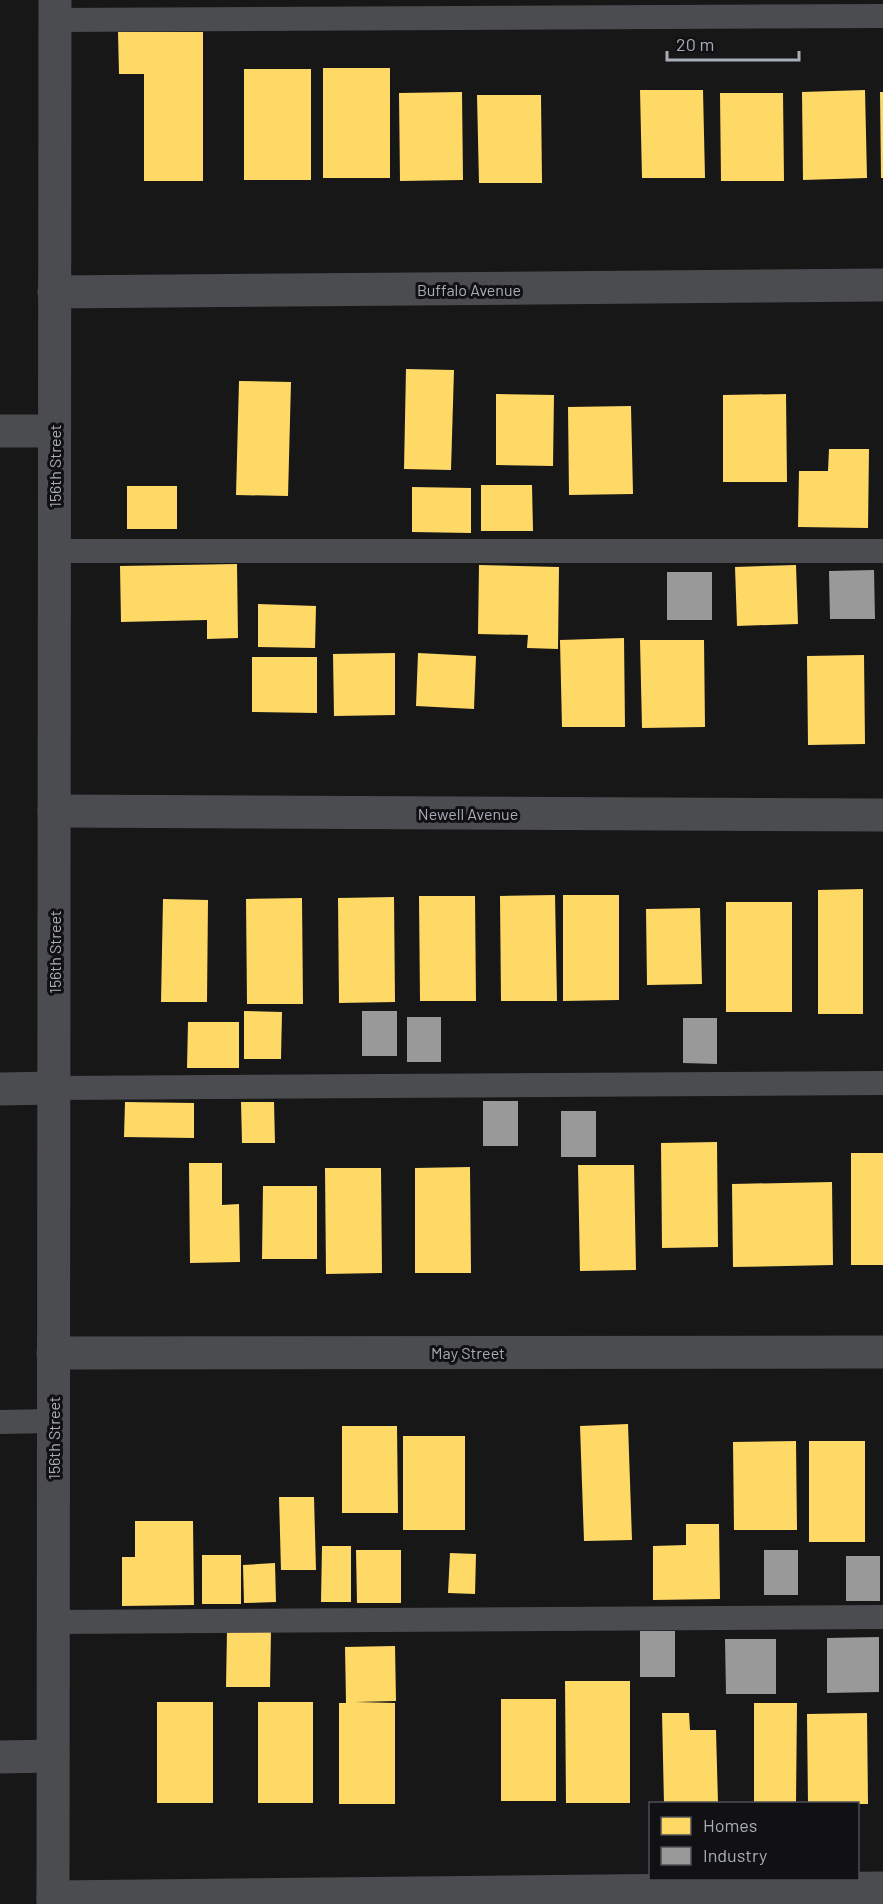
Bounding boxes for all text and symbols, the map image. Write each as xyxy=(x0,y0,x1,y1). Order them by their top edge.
scale bar xyxy=(667,24,799,62)
text: 20 m xyxy=(676,33,714,55)
street label: Buffalo Avenue xyxy=(417,280,521,299)
street label: 156th Street xyxy=(45,424,64,508)
street label: Newell Avenue xyxy=(418,804,518,823)
street label: 156th Street xyxy=(45,910,64,994)
street label: May Street xyxy=(431,1343,505,1362)
street label: 156th Street xyxy=(44,1396,63,1480)
legend xyxy=(649,1802,859,1880)
text: Homes xyxy=(703,1814,757,1836)
text: Industry xyxy=(703,1844,767,1866)

